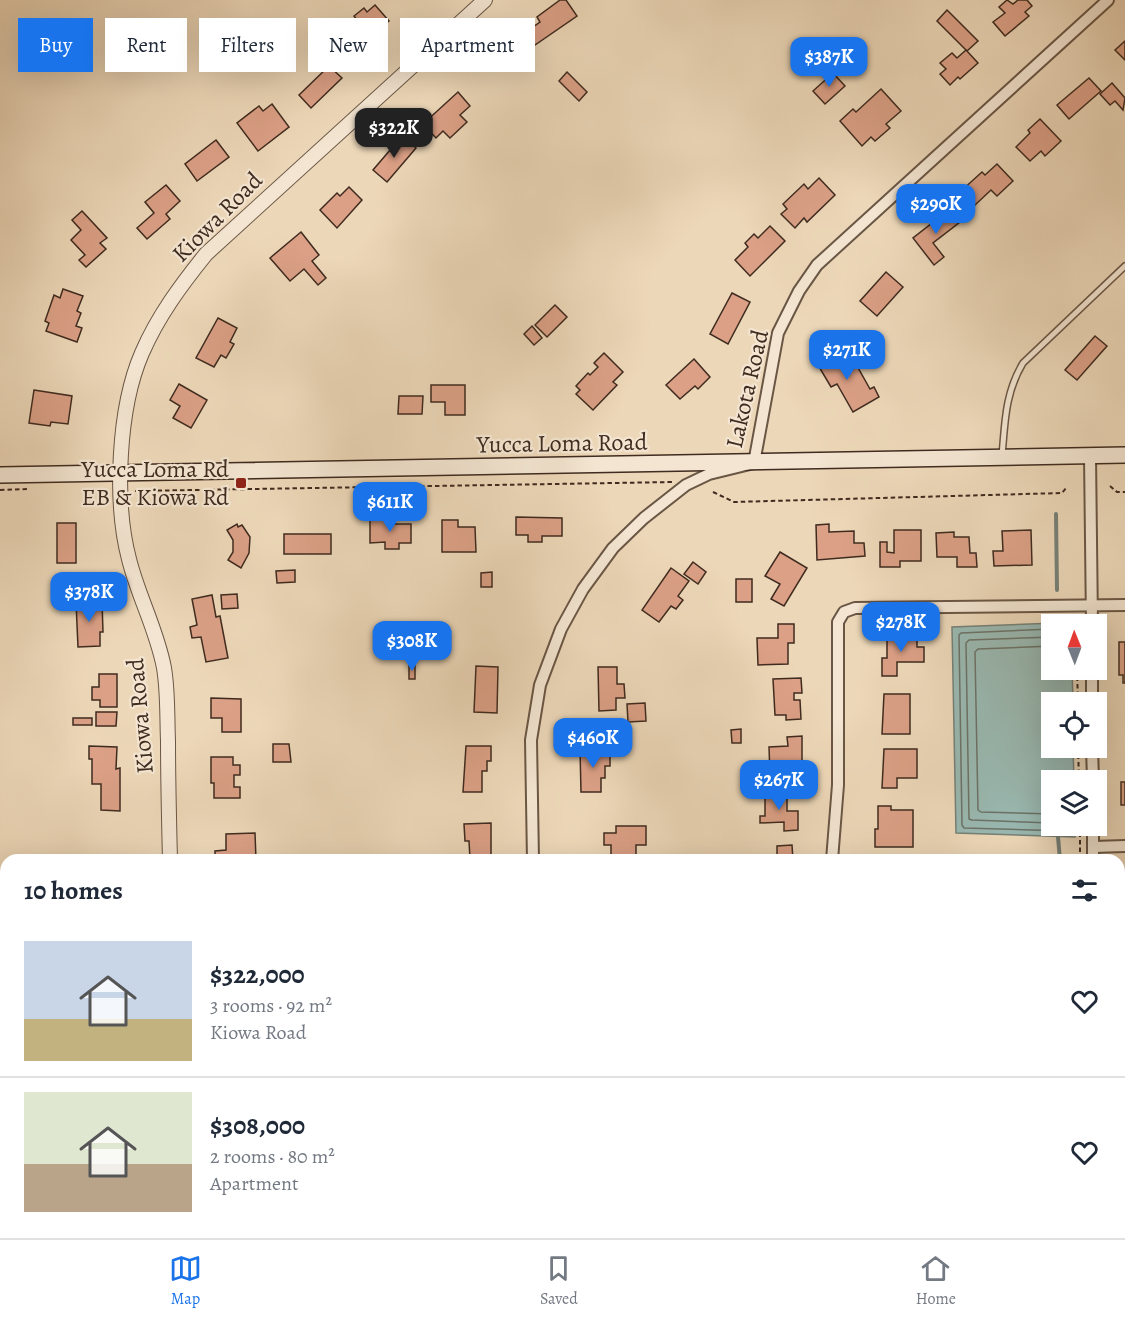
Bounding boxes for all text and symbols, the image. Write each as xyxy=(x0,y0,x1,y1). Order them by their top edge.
chip: Buy xyxy=(18,18,93,72)
chip: Rent xyxy=(105,18,187,72)
chip: Filters xyxy=(199,18,296,72)
chip: New xyxy=(308,18,388,72)
chip: Apartment xyxy=(400,18,535,72)
pin: $387K xyxy=(787,37,871,88)
text: $387K xyxy=(804,43,854,70)
pin: $322K xyxy=(352,108,436,159)
text: $322K xyxy=(369,114,419,141)
street label: Kiowa Road xyxy=(165,165,269,269)
pin: $290K xyxy=(894,184,978,235)
text: $290K xyxy=(910,190,962,217)
street label: Lakota Road xyxy=(718,327,776,451)
pin: $271K xyxy=(805,330,889,381)
text: $271K xyxy=(823,336,871,363)
street label: Yucca Loma Road xyxy=(475,426,648,461)
place label: Yucca Loma Rd EB & Kiowa Rd xyxy=(80,453,229,513)
marker: Yucca Loma Rd EB & Kiowa Rd xyxy=(234,476,248,490)
pin: $611K xyxy=(348,482,432,533)
text: $611K xyxy=(367,488,413,515)
pin: $378K xyxy=(47,572,131,623)
text: $378K xyxy=(64,578,114,605)
pin: $278K xyxy=(859,602,943,653)
text: $278K xyxy=(876,608,926,635)
north arrow xyxy=(1041,614,1107,680)
map controls xyxy=(1041,614,1107,836)
pin: $308K xyxy=(370,621,454,672)
text: $308K xyxy=(387,627,437,654)
street label: Kiowa Road xyxy=(119,657,161,775)
button: locate xyxy=(1041,692,1107,758)
pin: $460K xyxy=(551,718,635,769)
text: $460K xyxy=(567,724,619,751)
pin: $267K xyxy=(737,760,821,811)
text: $267K xyxy=(754,766,804,793)
button: layers xyxy=(1041,770,1107,836)
text: 10 homes xyxy=(24,873,123,908)
icon: filters xyxy=(1068,874,1101,907)
text: $322,000 xyxy=(210,957,305,992)
icon: home xyxy=(72,965,144,1037)
icon: heart xyxy=(1068,985,1101,1018)
text: 3 rooms · 92 m² xyxy=(210,992,332,1019)
text: Kiowa Road xyxy=(210,1019,307,1046)
text: $308,000 xyxy=(210,1108,305,1143)
icon: home xyxy=(72,1116,144,1188)
icon: heart xyxy=(1068,1136,1101,1169)
text: 2 rooms · 80 m² xyxy=(210,1143,335,1170)
text: Apartment xyxy=(210,1170,299,1197)
tab: Map xyxy=(169,1252,202,1310)
tab: Saved xyxy=(540,1252,578,1310)
tab: Home xyxy=(916,1252,956,1310)

